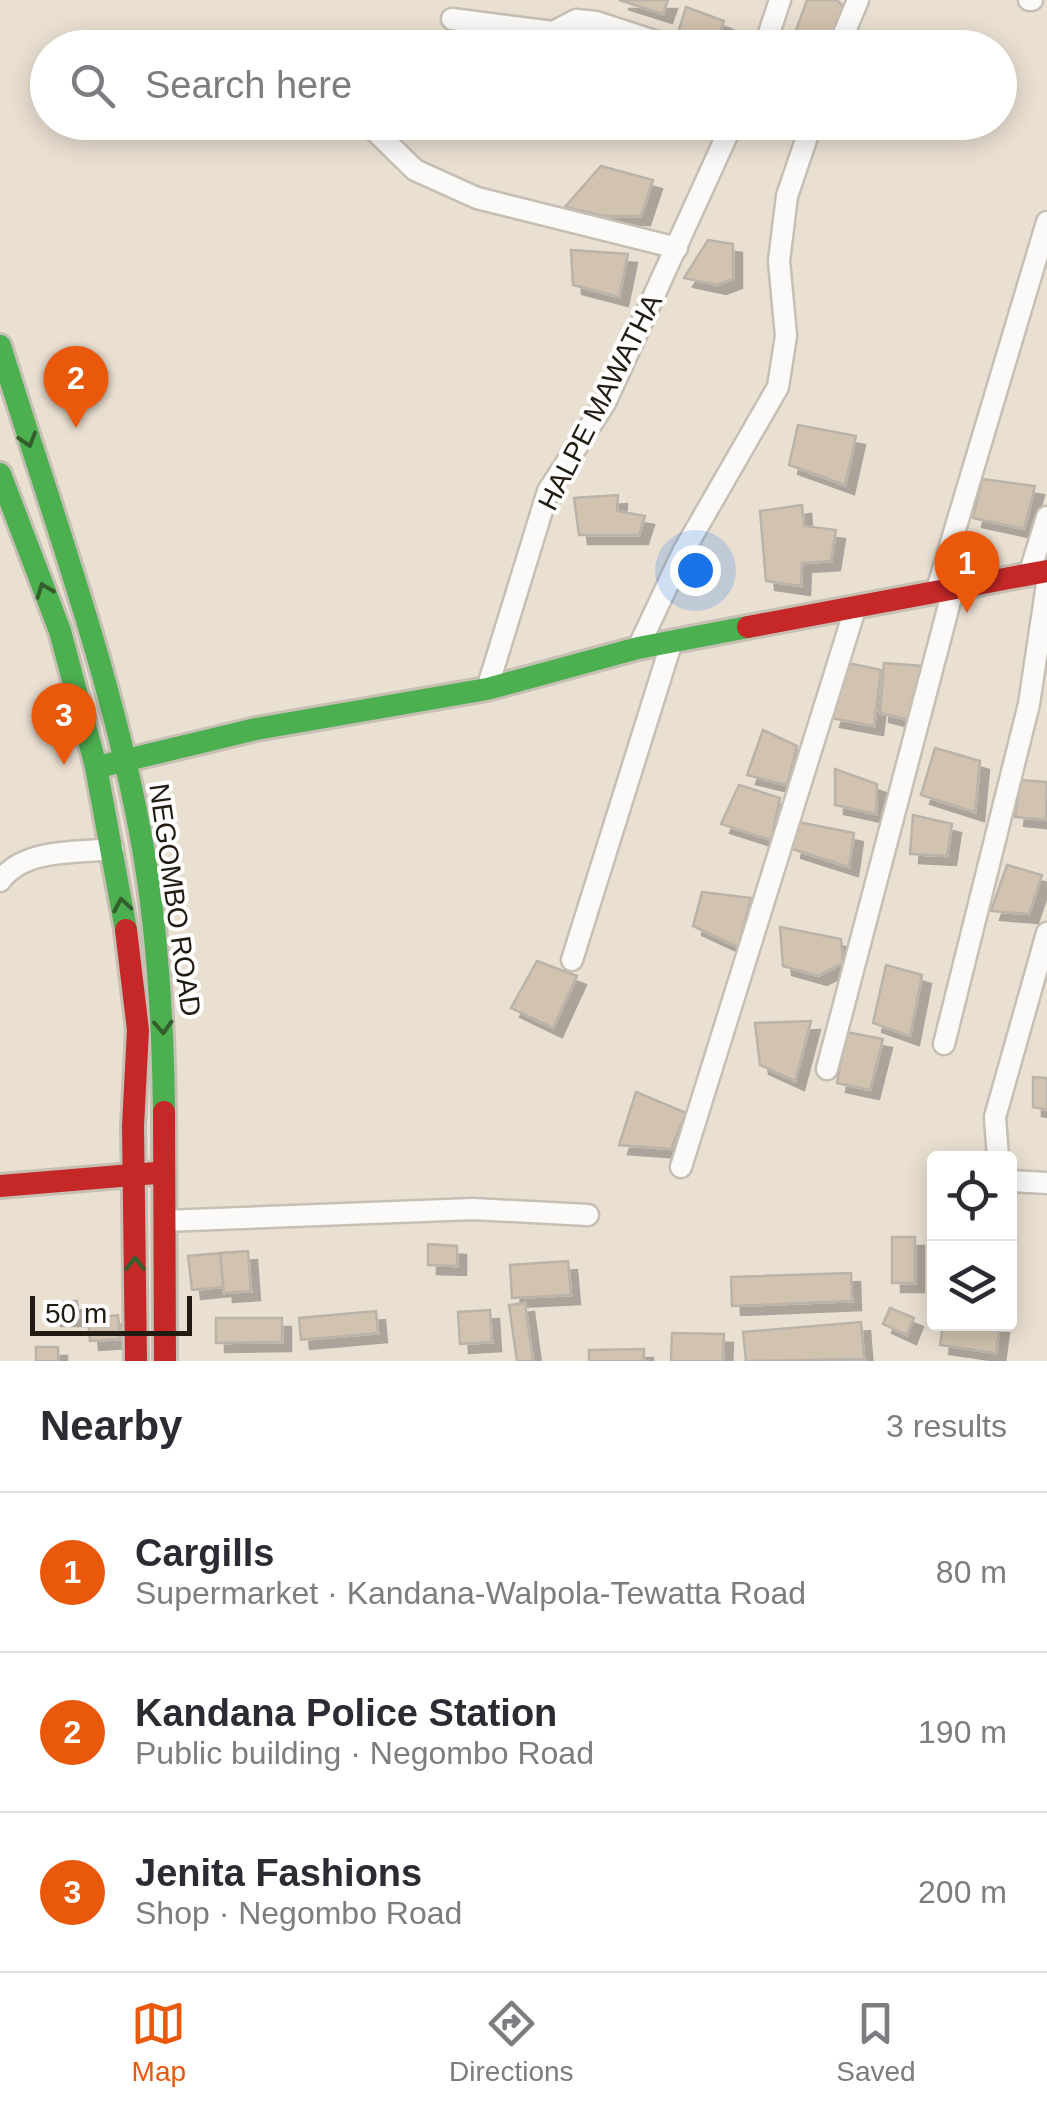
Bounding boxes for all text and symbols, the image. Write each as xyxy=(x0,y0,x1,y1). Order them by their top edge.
search box xyxy=(30,30,1017,140)
icon: search xyxy=(65,58,120,113)
text: Search here xyxy=(145,64,352,106)
street label: HALPE MAWATHA xyxy=(532,288,668,515)
pin: 2 xyxy=(44,346,108,428)
one-way arrow xyxy=(16,431,37,448)
pin: 1 xyxy=(934,530,1000,613)
your location xyxy=(670,545,721,596)
one-way arrow xyxy=(35,583,55,600)
pin: 3 xyxy=(32,682,96,765)
street label: NEGOMBO ROAD xyxy=(143,782,207,1018)
one-way arrow xyxy=(113,897,134,913)
one-way arrow xyxy=(152,1020,173,1036)
map controls xyxy=(927,1151,1017,1331)
button: locate xyxy=(927,1151,1017,1241)
button: layers xyxy=(927,1241,1017,1331)
one-way arrow xyxy=(124,1255,146,1270)
scale bar xyxy=(30,1291,192,1336)
text: 50 m xyxy=(45,1298,107,1329)
text: Nearby xyxy=(40,1402,182,1449)
text: 3 results xyxy=(886,1408,1007,1444)
text: Cargills xyxy=(135,1532,274,1574)
text: 1 xyxy=(64,1554,81,1590)
text: 80 m xyxy=(936,1554,1007,1590)
text: Supermarket · Kandana-Walpola-Tewatta Road xyxy=(135,1575,806,1611)
text: Kandana Police Station xyxy=(135,1692,557,1734)
text: 2 xyxy=(64,1714,81,1750)
text: 190 m xyxy=(918,1714,1007,1750)
text: Public building · Negombo Road xyxy=(135,1735,594,1771)
text: Jenita Fashions xyxy=(135,1852,422,1894)
text: 3 xyxy=(64,1874,81,1910)
text: 200 m xyxy=(918,1874,1007,1910)
text: Shop · Negombo Road xyxy=(135,1895,462,1931)
tab: Map xyxy=(131,1996,186,2088)
tab: Directions xyxy=(449,1996,574,2088)
tab: Saved xyxy=(836,1996,916,2088)

